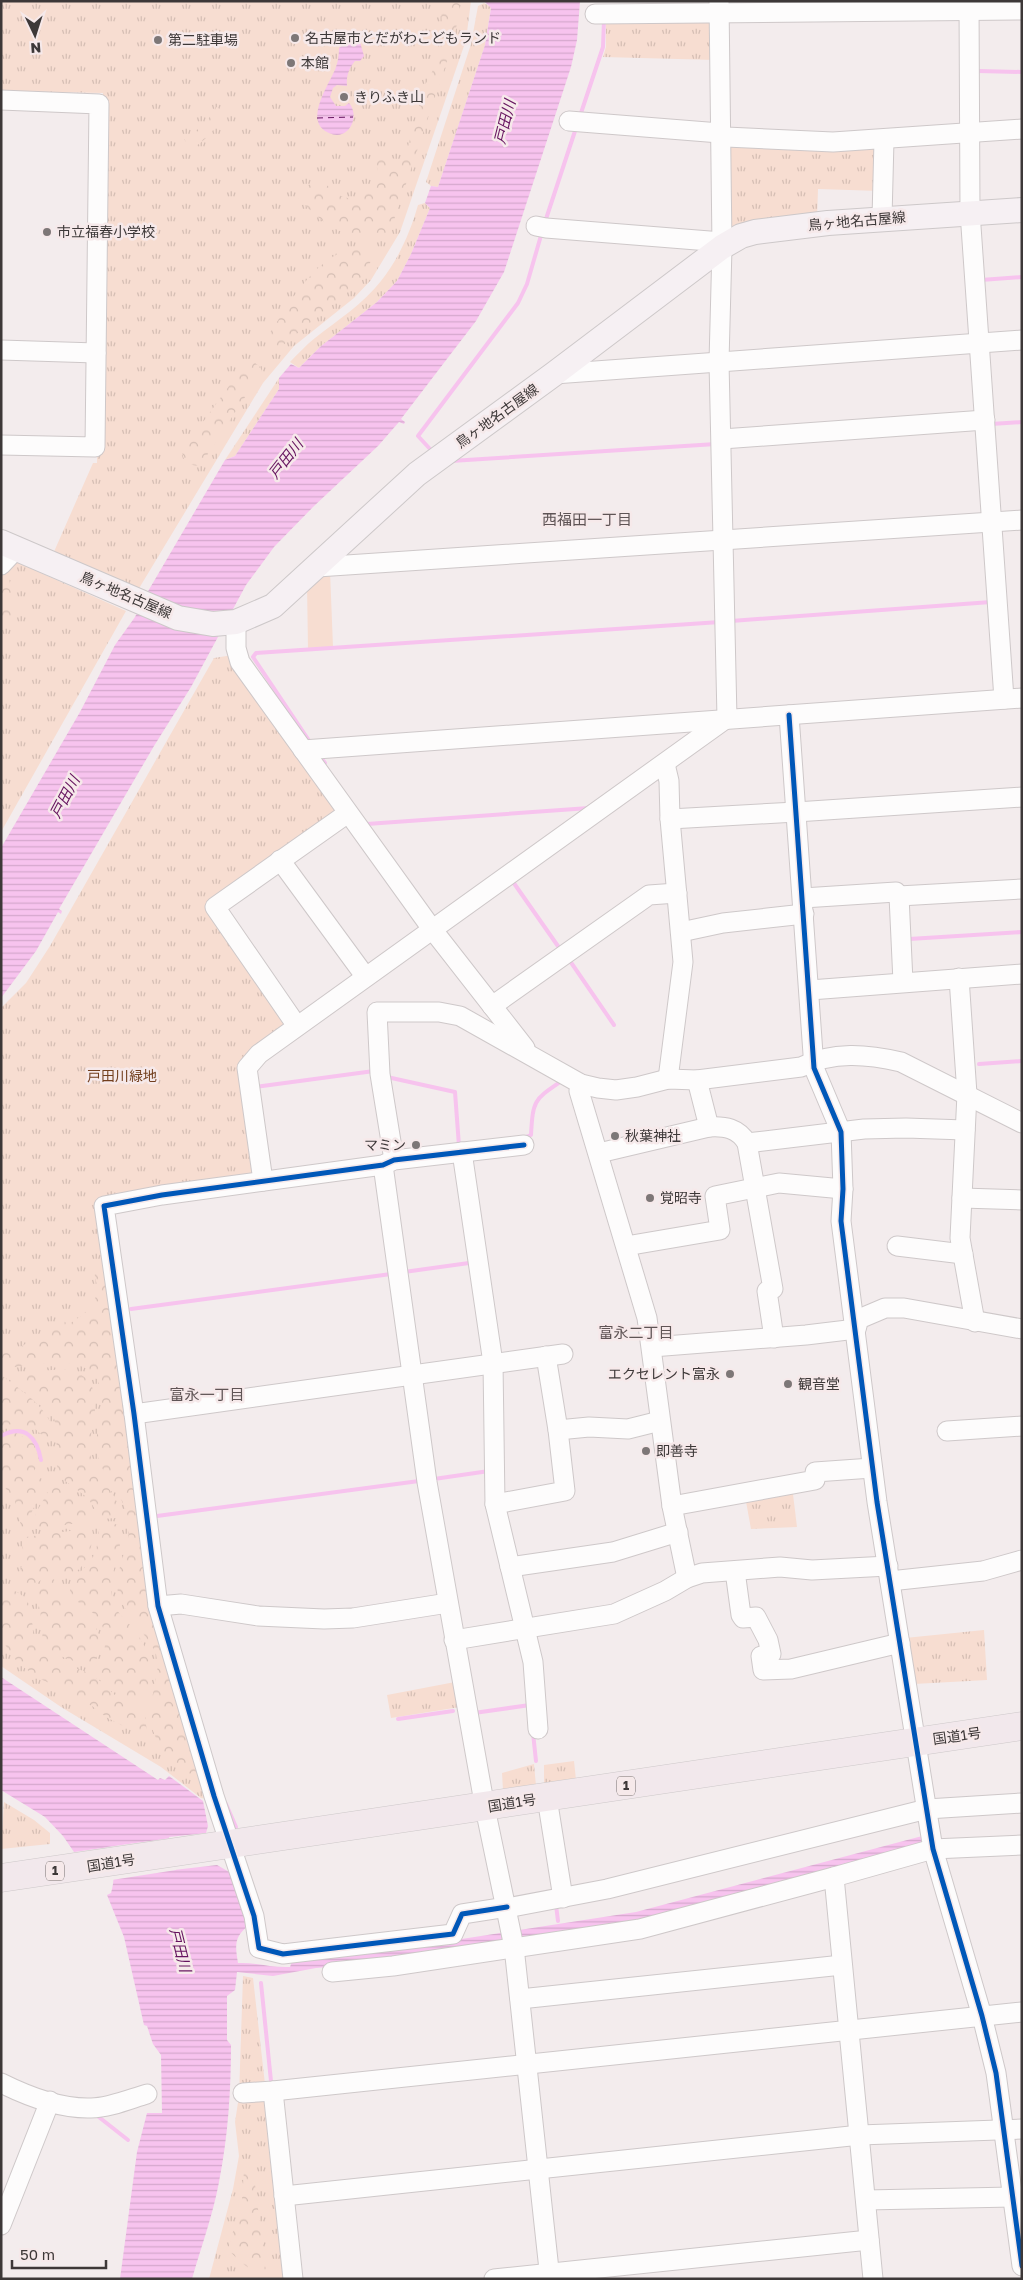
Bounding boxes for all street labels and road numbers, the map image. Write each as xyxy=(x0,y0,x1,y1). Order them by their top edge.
street label: 鳥ヶ地名古屋線 xyxy=(807,208,907,233)
street label: 鳥ヶ地名古屋線 xyxy=(452,380,541,451)
street label: 鳥ヶ地名古屋線 xyxy=(78,568,175,622)
street label: 国道1号 xyxy=(932,1724,982,1747)
road number: 1 xyxy=(617,1776,635,1795)
street label: 国道1号 xyxy=(486,1790,537,1815)
street label: 国道1号 xyxy=(85,1850,136,1875)
road number: 1 xyxy=(46,1862,64,1880)

